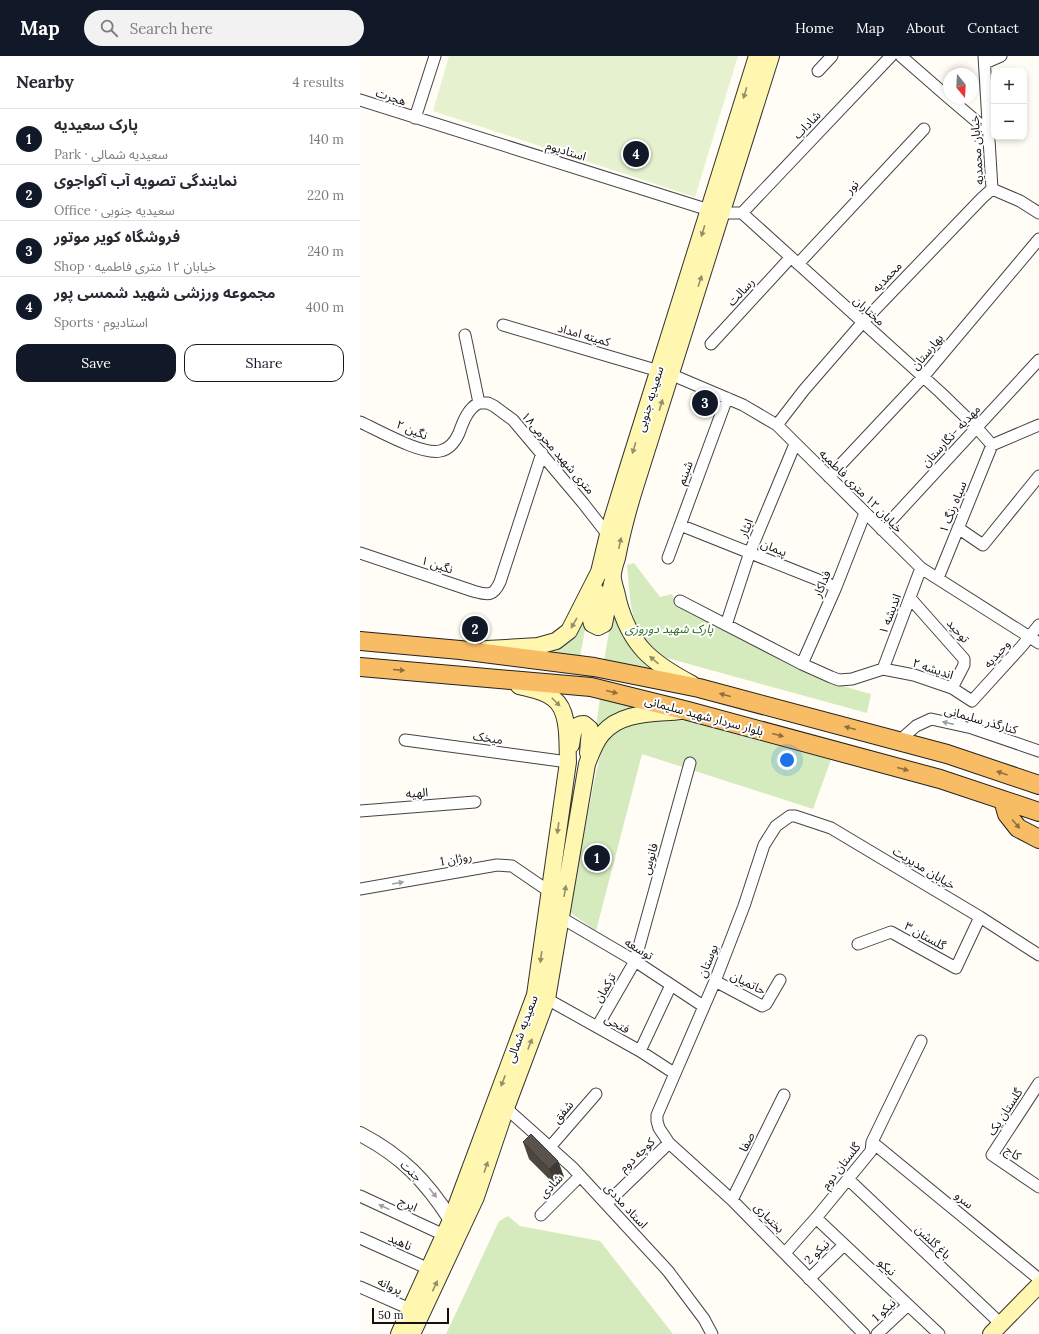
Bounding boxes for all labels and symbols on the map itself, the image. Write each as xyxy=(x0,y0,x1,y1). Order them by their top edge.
north arrow xyxy=(943,68,979,104)
street label: هجرت xyxy=(374,85,408,109)
one-way arrow xyxy=(742,88,748,100)
street label: شاداب xyxy=(790,107,824,142)
street label: خیابان محمدیه xyxy=(967,115,986,185)
street label: استادیوم xyxy=(544,137,588,166)
pin: 4 xyxy=(623,139,649,169)
street label: نور xyxy=(841,177,862,197)
one-way arrow xyxy=(699,225,705,237)
street label: محمدیه xyxy=(869,258,905,295)
one-way arrow xyxy=(697,274,703,286)
street label: رسالت xyxy=(724,274,757,309)
street label: مختاران xyxy=(851,293,888,329)
street label: کمیته امداد xyxy=(556,320,613,350)
street label: بهارستان xyxy=(907,331,946,373)
street label: سعیدیه جنوبی xyxy=(632,364,667,434)
pin: 3 xyxy=(692,388,718,418)
one-way arrow xyxy=(658,398,664,410)
street label: مهدیه -نگارستان xyxy=(918,401,983,470)
street label: ۱۸متری شهید محرمی xyxy=(518,408,598,497)
street label: نگین ۲ xyxy=(394,416,430,443)
one-way arrow xyxy=(631,443,637,455)
street label: خیابان ۱۲ متری فاطمیه xyxy=(816,446,906,536)
street label: شبنم xyxy=(673,459,698,488)
street label: سیاه رنگ ۱ xyxy=(935,479,970,535)
street label: ایثار xyxy=(735,516,756,540)
street label: پیمان xyxy=(759,536,789,561)
one-way arrow xyxy=(617,537,623,549)
street label: نگین ۱ xyxy=(419,552,455,577)
street label: فداکار xyxy=(809,568,834,600)
street label: اندیشه ۱ xyxy=(875,591,904,636)
pin: 2 xyxy=(462,614,488,644)
street label: توحید xyxy=(944,616,973,646)
one-way arrow xyxy=(570,617,577,629)
park label: پارک شهید دوروزی xyxy=(625,621,714,637)
street label: وحیدیه xyxy=(980,636,1013,671)
street label: اندیشه ۲ xyxy=(911,655,956,682)
one-way arrow xyxy=(649,656,659,665)
one-way arrow xyxy=(393,667,405,674)
one-way arrow xyxy=(605,689,618,695)
street label: بلوار سردار شهید سلیمانی xyxy=(643,692,765,739)
one-way arrow xyxy=(719,692,731,698)
one-way arrow xyxy=(551,697,561,707)
street label: کنارگذر سلیمانی xyxy=(943,702,1020,737)
one-way arrow xyxy=(942,720,954,726)
one-way arrow xyxy=(844,725,857,731)
street label: میخک xyxy=(472,728,504,747)
one-way arrow xyxy=(772,732,784,738)
your location xyxy=(777,750,797,770)
one-way arrow xyxy=(898,766,910,772)
one-way arrow xyxy=(996,770,1008,776)
street label: الهیه xyxy=(405,784,429,801)
one-way arrow xyxy=(1011,819,1020,830)
one-way arrow xyxy=(555,822,561,834)
street label: فانوس xyxy=(638,841,661,876)
pin: 1 xyxy=(584,843,610,873)
street label: خیابان مدیریت xyxy=(890,843,958,892)
street label: روژان 1 xyxy=(439,848,473,869)
one-way arrow xyxy=(392,879,405,885)
one-way arrow xyxy=(562,885,568,897)
street label: گلستان ۳ xyxy=(902,918,949,954)
street label: توسعه xyxy=(622,934,657,963)
street label: بوستان xyxy=(694,942,721,980)
one-way arrow xyxy=(538,951,544,963)
street label: حاتمیان xyxy=(728,968,768,998)
street label: ترکمان xyxy=(590,970,619,1005)
street label: سعیدیه شمالی xyxy=(502,993,541,1065)
street label: فتحی xyxy=(602,1011,632,1037)
one-way arrow xyxy=(527,1038,533,1050)
one-way arrow xyxy=(500,1075,506,1087)
street label: گلستان یک xyxy=(984,1084,1026,1138)
street label: شفق xyxy=(549,1097,577,1127)
street label: صفا xyxy=(735,1129,758,1154)
street label: کوچه دوم xyxy=(616,1133,660,1177)
street label: گلستان دوم xyxy=(818,1139,866,1193)
street label: کاج xyxy=(1001,1142,1025,1166)
street label: جنت xyxy=(397,1157,425,1184)
one-way arrow xyxy=(483,1160,489,1172)
street label: شادی xyxy=(536,1170,566,1201)
street label: استاد مددی xyxy=(602,1180,651,1232)
one-way arrow xyxy=(429,1188,438,1199)
street label: سرو xyxy=(952,1188,977,1212)
street label: ایرج xyxy=(396,1193,420,1216)
street label: بختیاری xyxy=(751,1199,788,1236)
one-way arrow xyxy=(378,1204,390,1210)
street label: باغ گلشن xyxy=(911,1221,954,1263)
street label: ناهید xyxy=(386,1230,414,1253)
street label: نیکو 2 xyxy=(801,1236,832,1267)
street label: نیکو xyxy=(875,1255,900,1279)
street label: پروانه xyxy=(375,1273,405,1299)
one-way arrow xyxy=(432,1280,438,1292)
street label: نیکو 1 xyxy=(869,1295,899,1324)
scale bar xyxy=(372,1306,449,1325)

